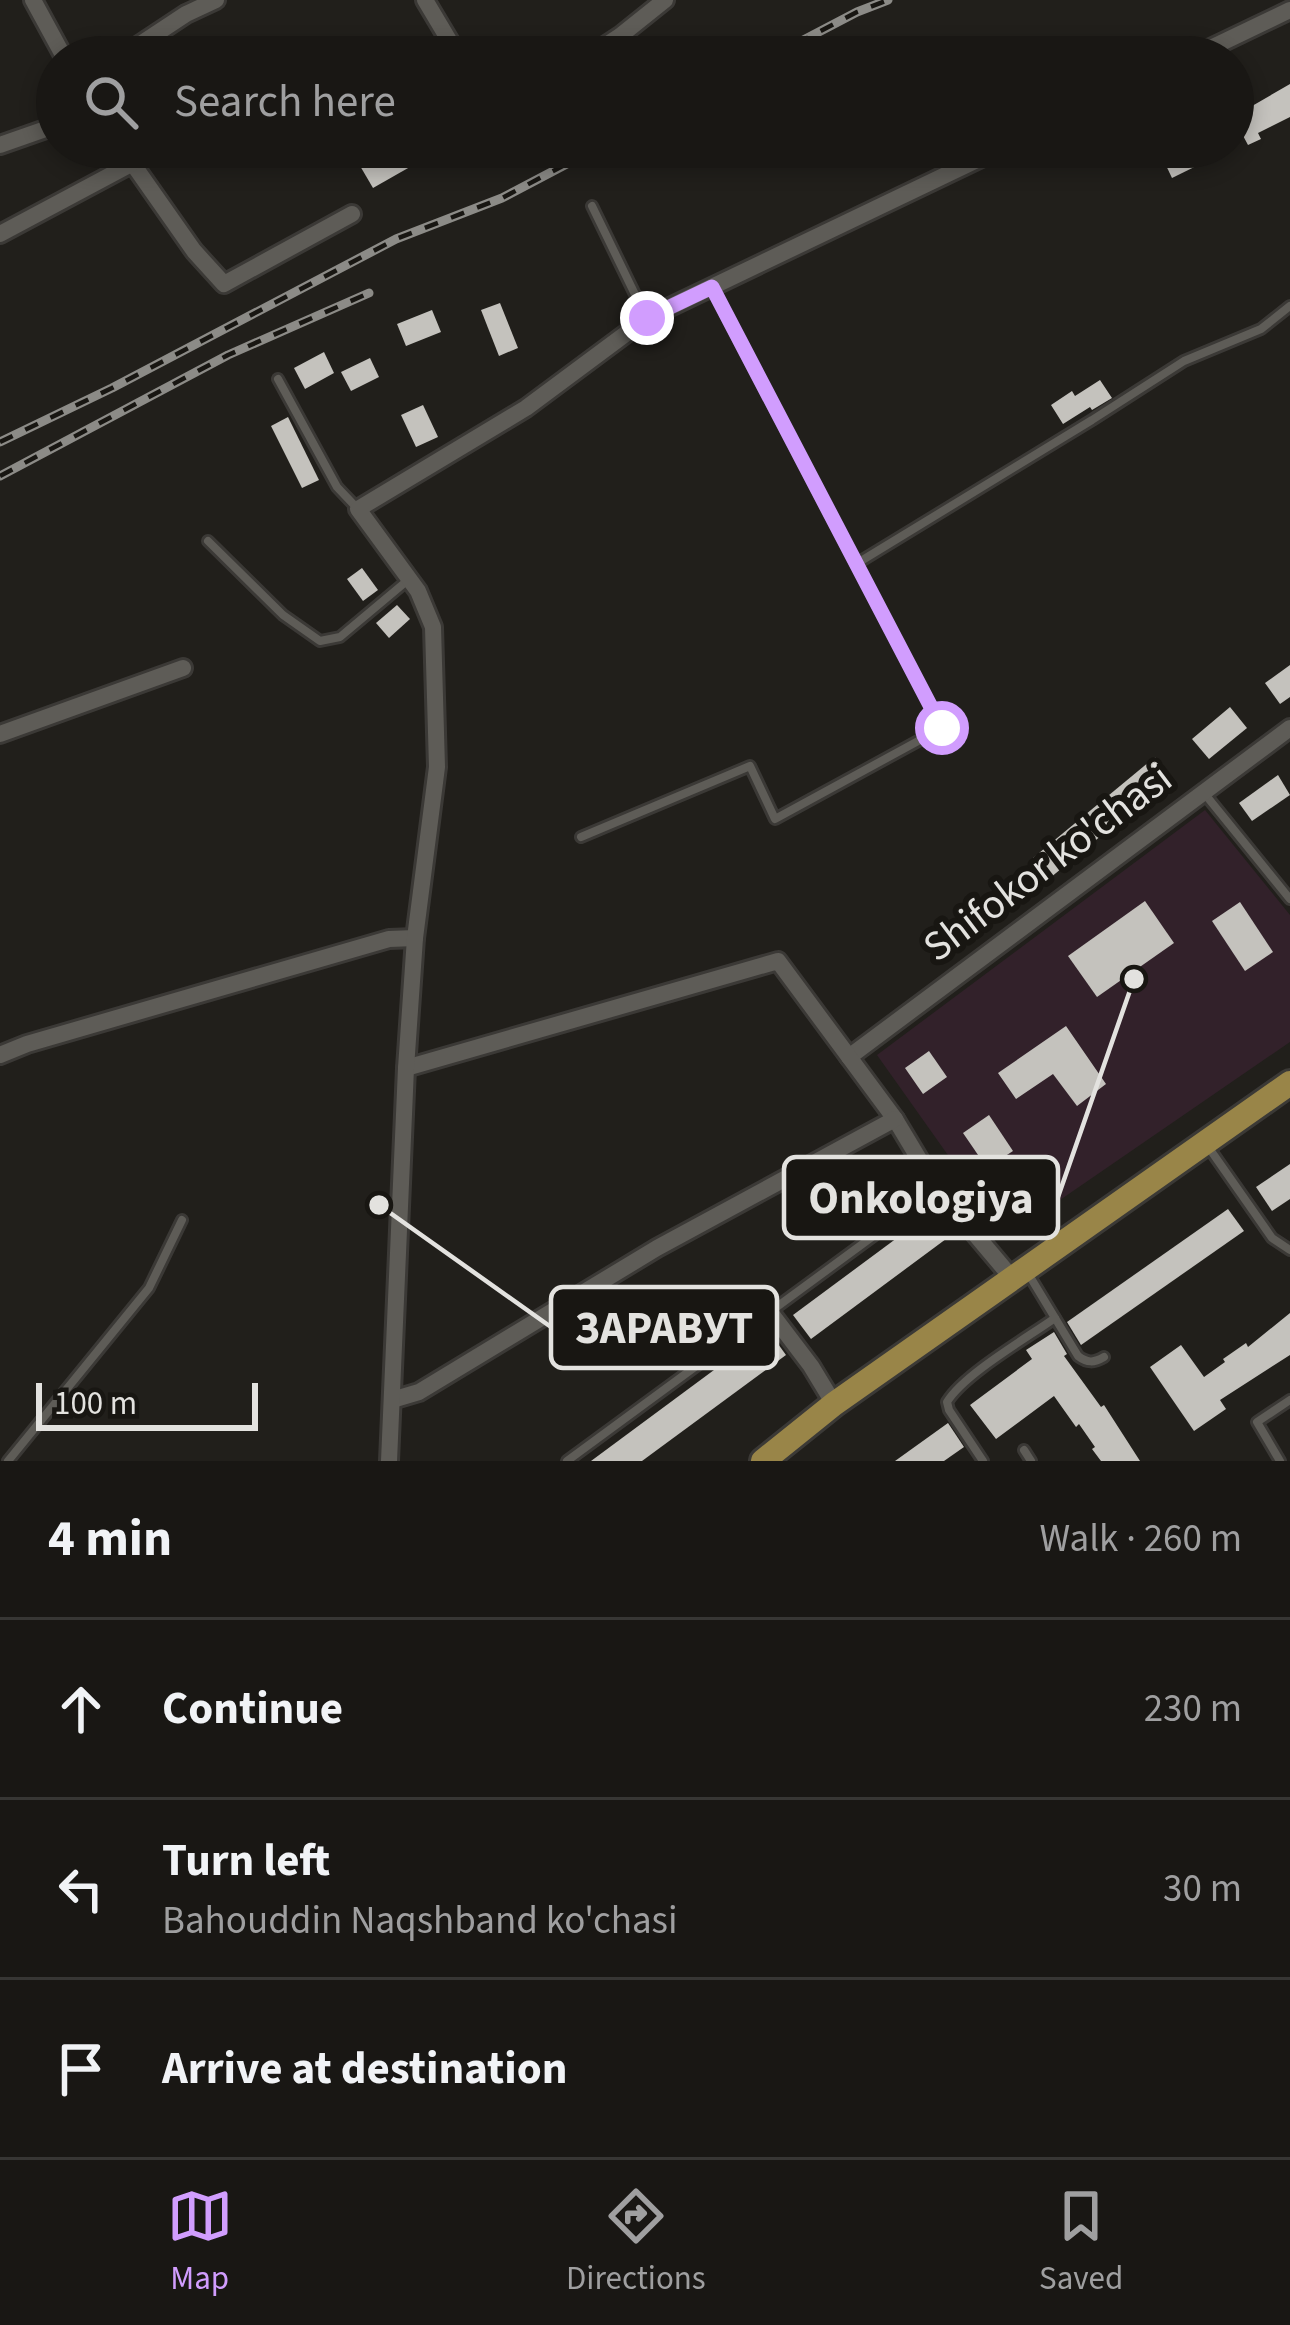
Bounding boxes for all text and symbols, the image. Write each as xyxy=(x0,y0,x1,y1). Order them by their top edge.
search box xyxy=(36,36,1254,168)
icon: search xyxy=(78,69,144,135)
text: Search here xyxy=(174,70,396,134)
route end xyxy=(620,291,674,345)
route start xyxy=(915,701,969,755)
street label: Shifokor ko'chasi xyxy=(911,749,1185,977)
callout: Onkologiya xyxy=(784,1157,1058,1238)
text: Onkologiya xyxy=(808,1167,1034,1231)
callout: ЗАРАВУТ xyxy=(551,1287,777,1368)
text: ЗАРАВУТ xyxy=(575,1297,753,1361)
scale bar xyxy=(36,1377,258,1430)
text: 100 m xyxy=(54,1380,137,1427)
text: 4 min xyxy=(48,1503,172,1575)
text: Walk · 260 m xyxy=(1039,1511,1242,1567)
icon: ahead xyxy=(48,1676,114,1742)
text: Continue xyxy=(162,1677,343,1741)
text: 230 m xyxy=(1144,1681,1242,1737)
text: Turn left xyxy=(162,1829,330,1893)
icon: left xyxy=(48,1856,114,1922)
text: 30 m xyxy=(1163,1861,1242,1917)
text: Bahouddin Naqshband ko'chasi xyxy=(162,1893,678,1949)
icon: arrive xyxy=(48,2036,114,2102)
text: Arrive at destination xyxy=(162,2037,567,2101)
tab: Map xyxy=(167,2183,233,2302)
tab: Directions xyxy=(566,2183,706,2302)
tab: Saved xyxy=(1039,2183,1123,2302)

